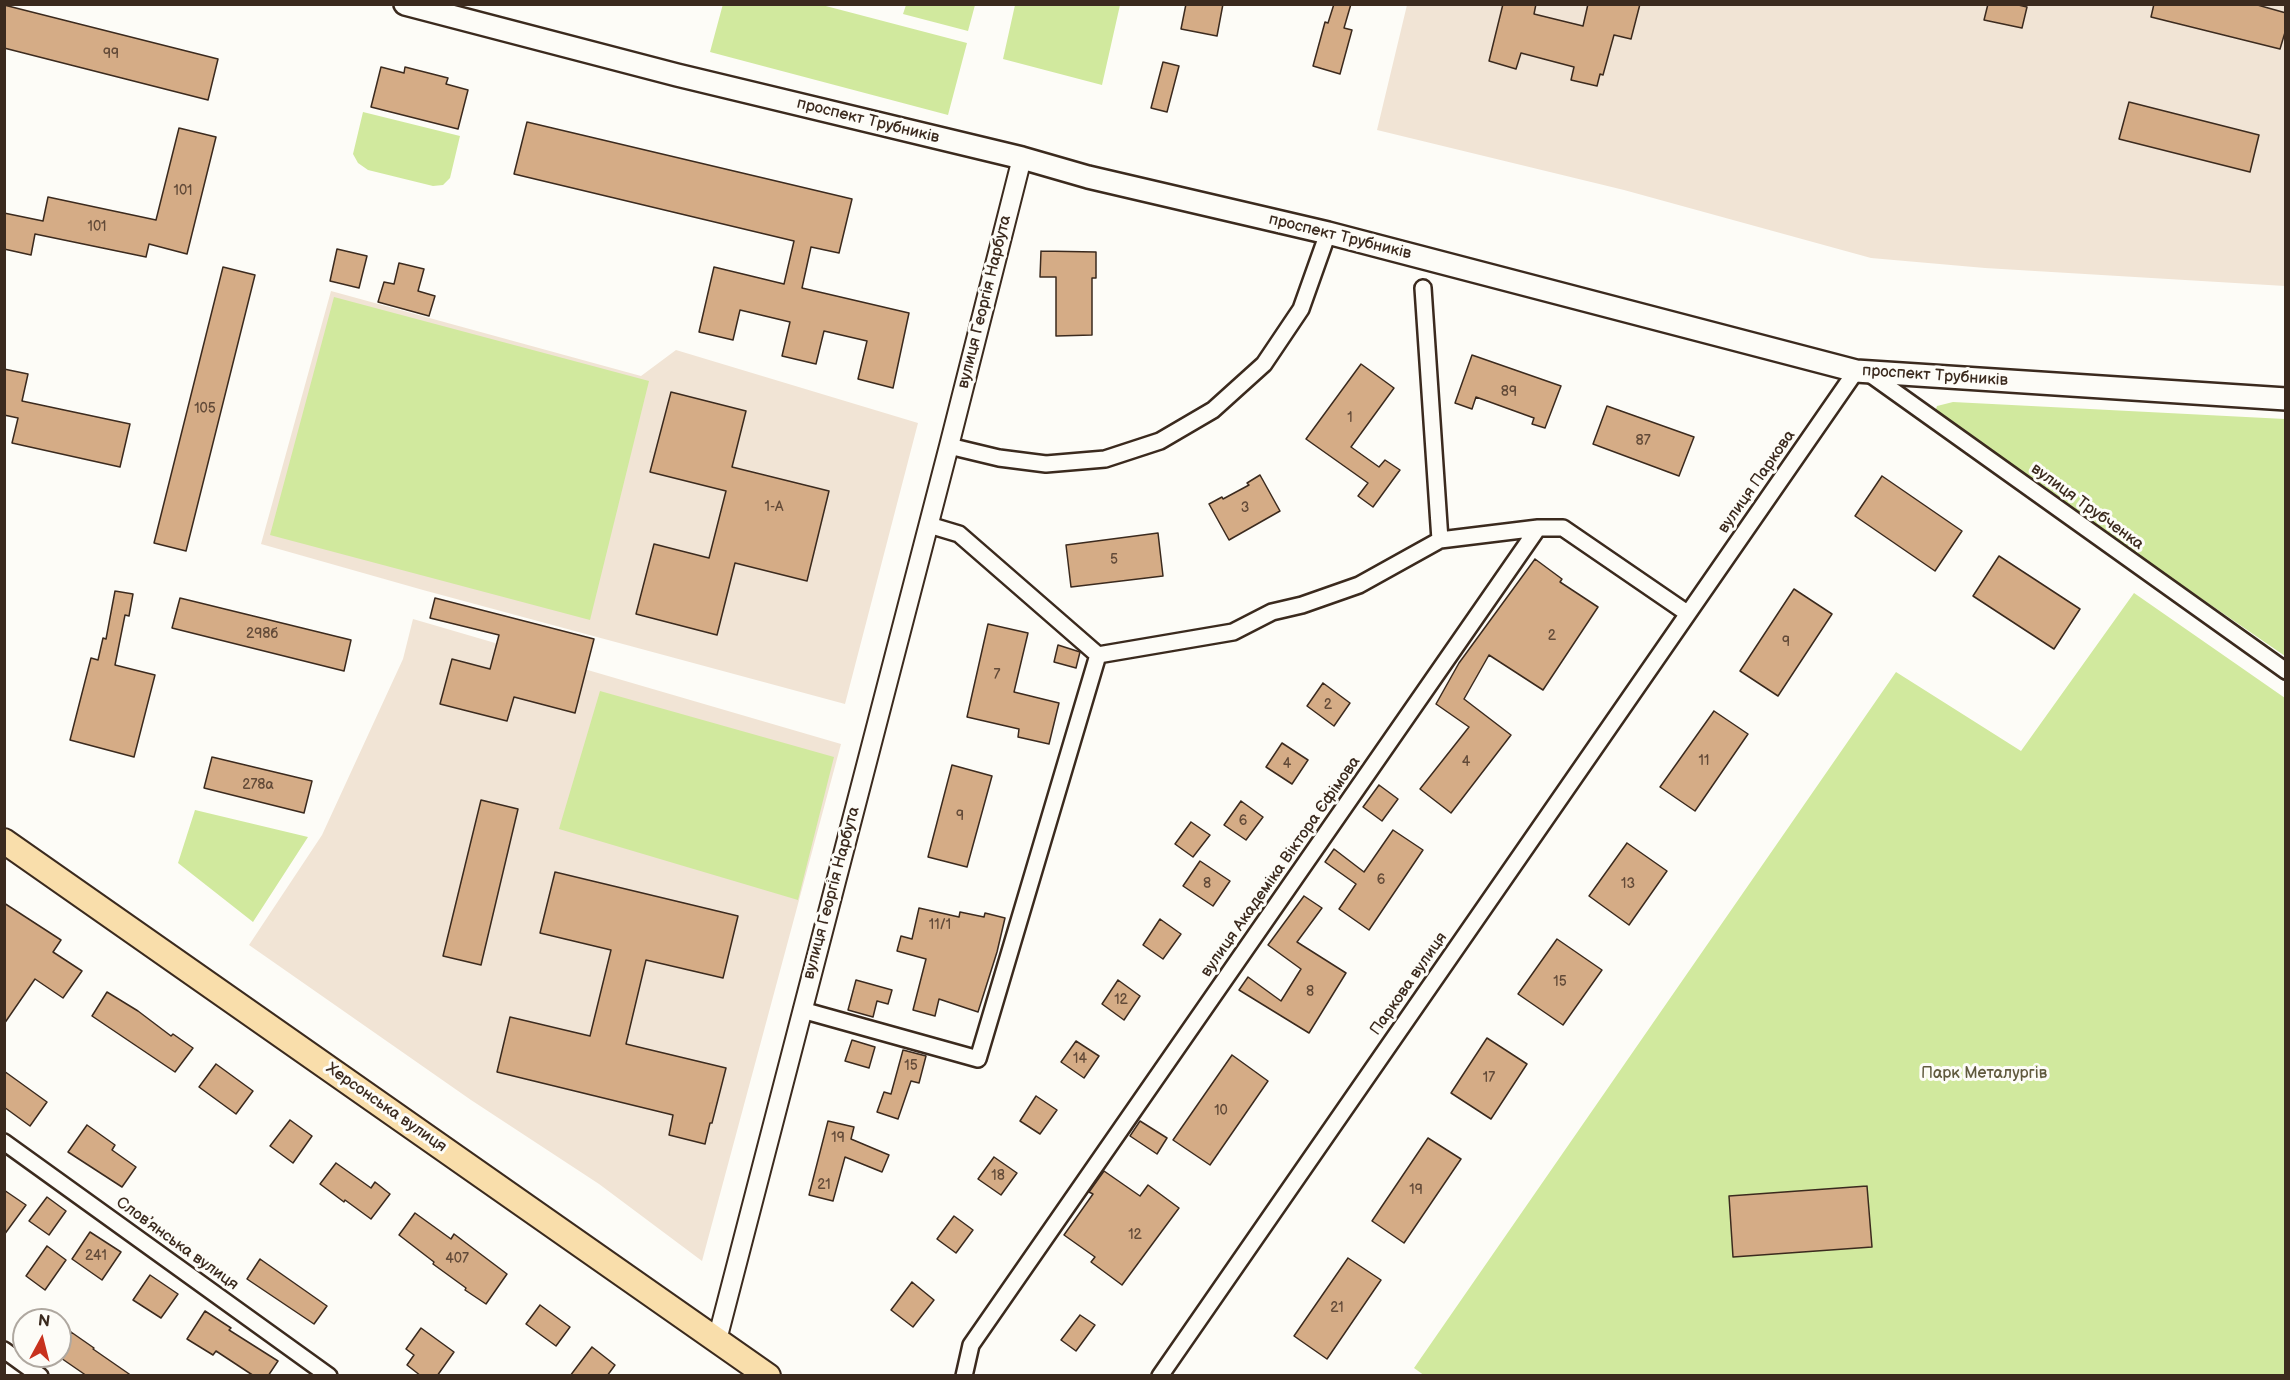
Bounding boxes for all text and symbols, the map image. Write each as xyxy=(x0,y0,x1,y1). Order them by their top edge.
house number: 99 xyxy=(103,46,119,62)
street label: проспект Трубників xyxy=(795,94,941,148)
house number: 101 xyxy=(173,183,193,199)
street label: проспект Трубників xyxy=(1267,210,1413,264)
street label: вулиця Георгія Нарбута xyxy=(954,213,1016,391)
house number: 101 xyxy=(87,219,107,235)
street label: проспект Трубників xyxy=(1861,361,2009,391)
house number: 89 xyxy=(1501,384,1517,400)
house number: 105 xyxy=(194,401,216,417)
house number: 1 xyxy=(1347,410,1353,426)
street label: вулиця Паркова xyxy=(1714,427,1800,537)
house number: 87 xyxy=(1635,433,1651,449)
street label: вулиця Трубченка xyxy=(2027,460,2147,554)
house number: 1-А xyxy=(764,499,784,515)
house number: 3 xyxy=(1241,500,1249,516)
house number: 5 xyxy=(1110,552,1118,568)
house number: 298б xyxy=(246,626,278,642)
house number: 2 xyxy=(1548,628,1556,644)
house number: 9 xyxy=(1782,634,1790,650)
house number: 7 xyxy=(994,667,1000,683)
house number: 2 xyxy=(1324,697,1332,713)
street label: вулиця Академіка Віктора Єфімова xyxy=(1197,753,1365,981)
house number: 11 xyxy=(1699,753,1709,769)
house number: 4 xyxy=(1462,754,1470,770)
house number: 4 xyxy=(1283,756,1291,772)
house number: 278а xyxy=(242,777,274,793)
street label: вулиця Георгія Нарбута xyxy=(800,805,864,981)
house number: 9 xyxy=(956,808,964,824)
house number: 6 xyxy=(1239,813,1247,829)
house number: 6 xyxy=(1377,872,1385,888)
house number: 8 xyxy=(1203,876,1211,892)
house number: 13 xyxy=(1621,876,1635,892)
house number: 11/1 xyxy=(929,917,951,933)
street label: Паркова вулиця xyxy=(1366,929,1452,1039)
house number: 15 xyxy=(1553,974,1567,990)
house number: 8 xyxy=(1306,984,1314,1000)
house number: 12 xyxy=(1114,992,1128,1008)
house number: 14 xyxy=(1073,1051,1087,1067)
house number: 15 xyxy=(904,1058,918,1074)
street label: Херсонська вулиця xyxy=(322,1059,450,1157)
park label: Парк Металургів xyxy=(1921,1064,2047,1084)
house number: 17 xyxy=(1483,1070,1495,1086)
house number: 10 xyxy=(1214,1103,1228,1119)
house number: 19 xyxy=(831,1130,845,1146)
house number: 18 xyxy=(991,1168,1005,1184)
house number: 21 xyxy=(817,1177,831,1193)
house number: 19 xyxy=(1409,1182,1423,1198)
street label: Словʼянська вулиця xyxy=(112,1193,242,1295)
house number: 12 xyxy=(1128,1227,1142,1243)
house number: 241 xyxy=(85,1248,107,1264)
house number: 407 xyxy=(445,1251,469,1267)
house number: 21 xyxy=(1330,1300,1344,1316)
north arrow xyxy=(12,1308,72,1368)
text: N xyxy=(37,1311,51,1332)

